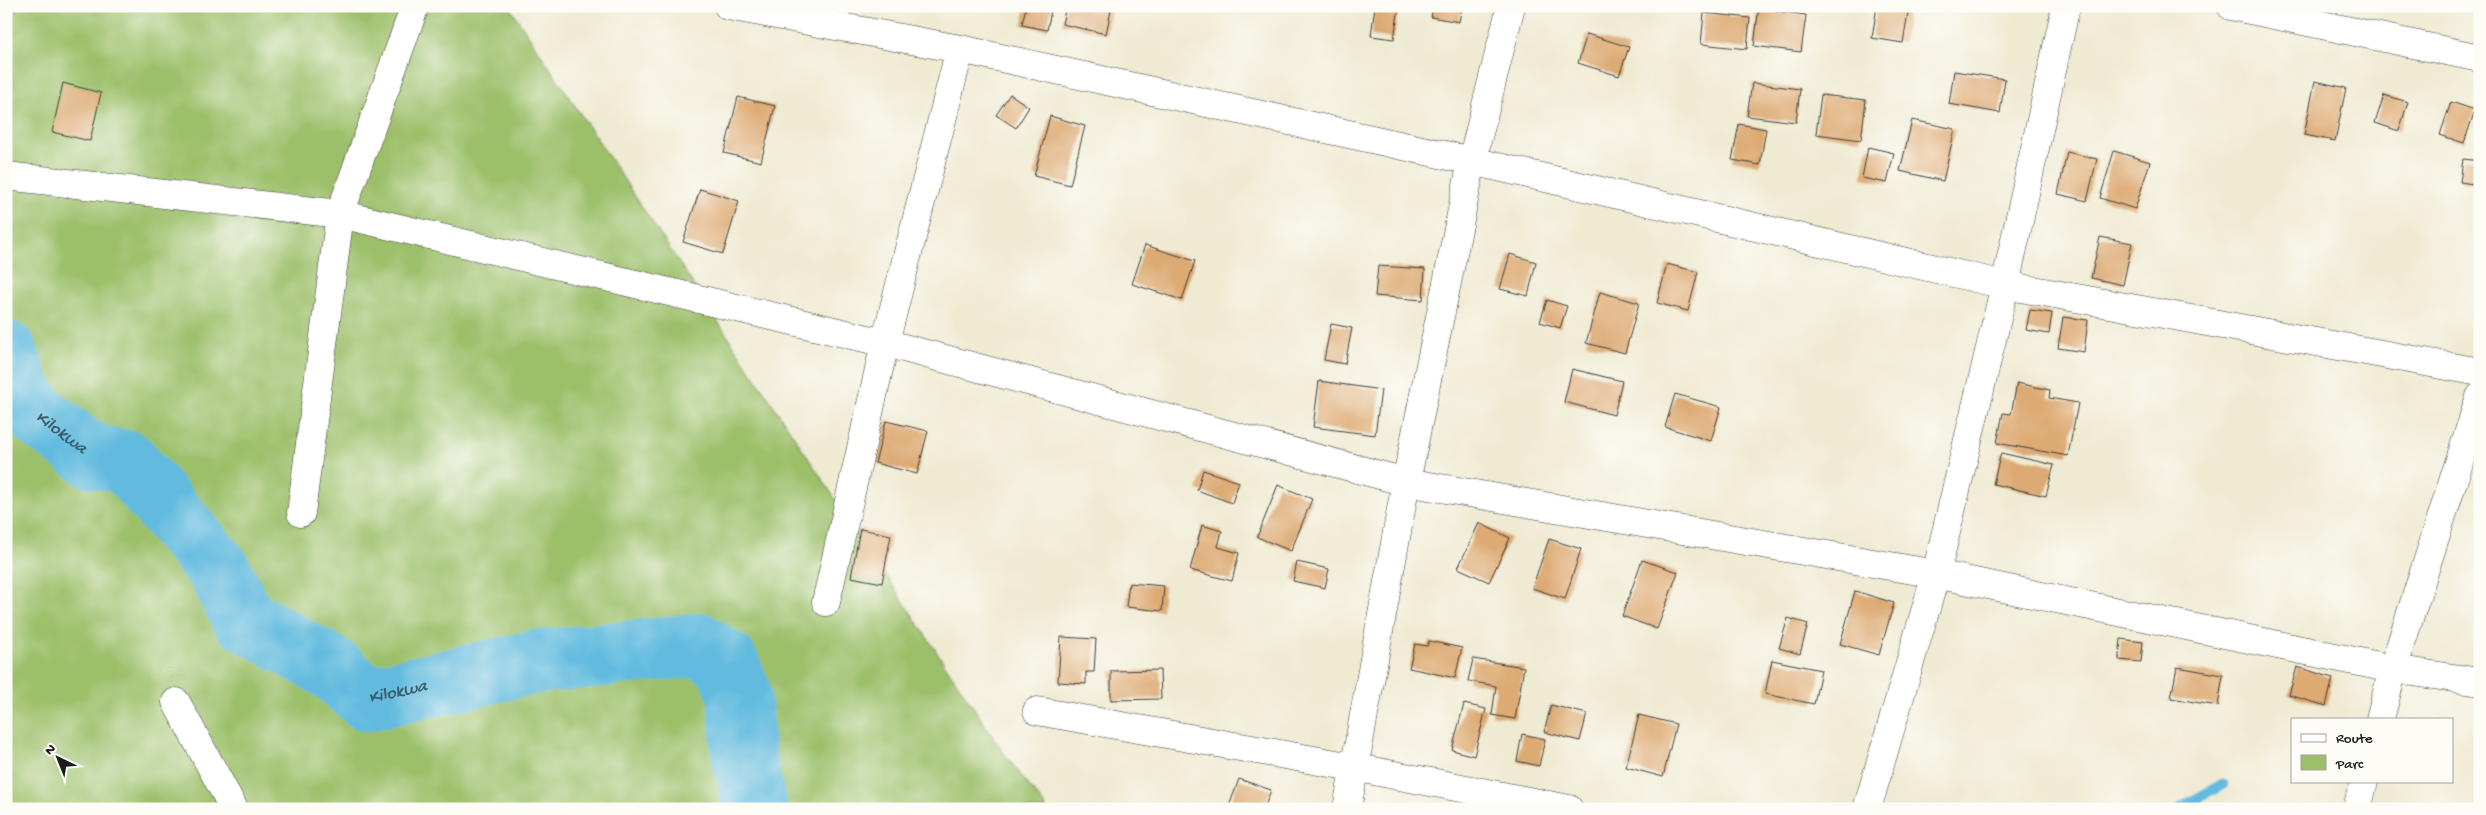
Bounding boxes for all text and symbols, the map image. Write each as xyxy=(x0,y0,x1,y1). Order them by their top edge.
water label: Kilokwa xyxy=(31,407,92,460)
water label: Kilokwa xyxy=(367,675,430,709)
legend xyxy=(2291,718,2454,782)
text: Route xyxy=(2336,730,2373,748)
north arrow xyxy=(32,732,82,782)
text: N xyxy=(42,741,60,760)
text: Parc xyxy=(2335,756,2364,774)

